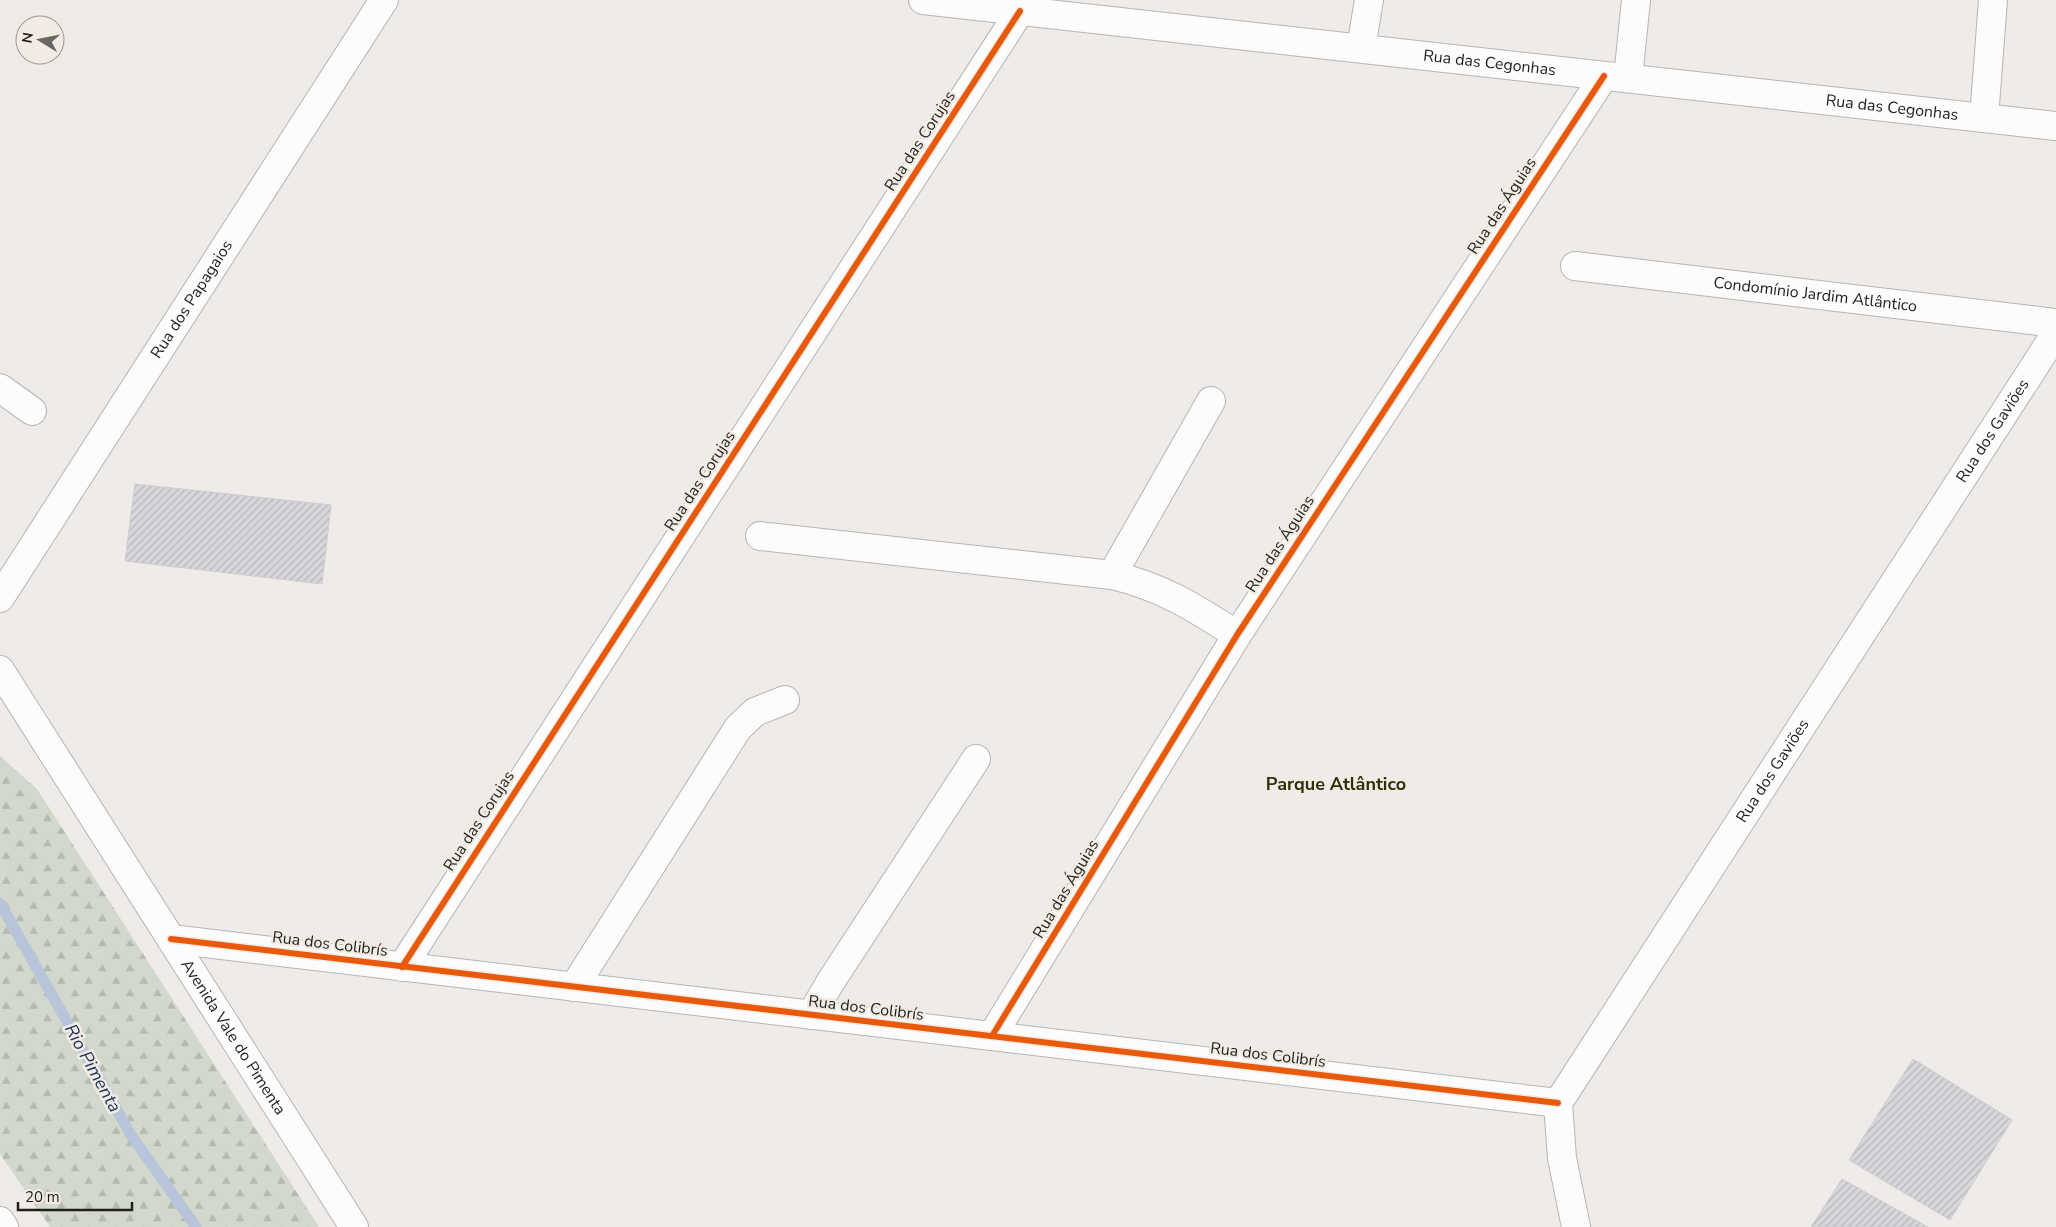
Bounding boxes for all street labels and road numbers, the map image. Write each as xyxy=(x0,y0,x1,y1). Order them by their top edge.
street label: Rua das Cegonhas xyxy=(1422,45,1557,81)
street label: Rua das Corujas xyxy=(879,87,961,195)
street label: Rua das Cegonhas xyxy=(1825,89,1960,126)
street label: Rua das Águias xyxy=(1462,153,1542,259)
street label: Rua dos Papagaios xyxy=(146,236,238,363)
street label: Condomínio Jardim Atlântico xyxy=(1712,272,1918,317)
street label: Rua dos Gaviões xyxy=(1951,375,2034,487)
street label: Rua das Corujas xyxy=(659,427,741,535)
street label: Rua das Águias xyxy=(1240,491,1320,597)
street label: Rua dos Gaviões xyxy=(1731,715,1814,827)
street label: Rua das Corujas xyxy=(438,767,520,875)
street label: Rua das Águias xyxy=(1028,835,1104,943)
street label: Rua dos Colibrís xyxy=(271,926,389,962)
street label: Avenida Vale do Pimenta xyxy=(176,955,291,1119)
street label: Rua dos Colibrís xyxy=(807,990,925,1026)
street label: Rua dos Colibrís xyxy=(1209,1037,1327,1073)

